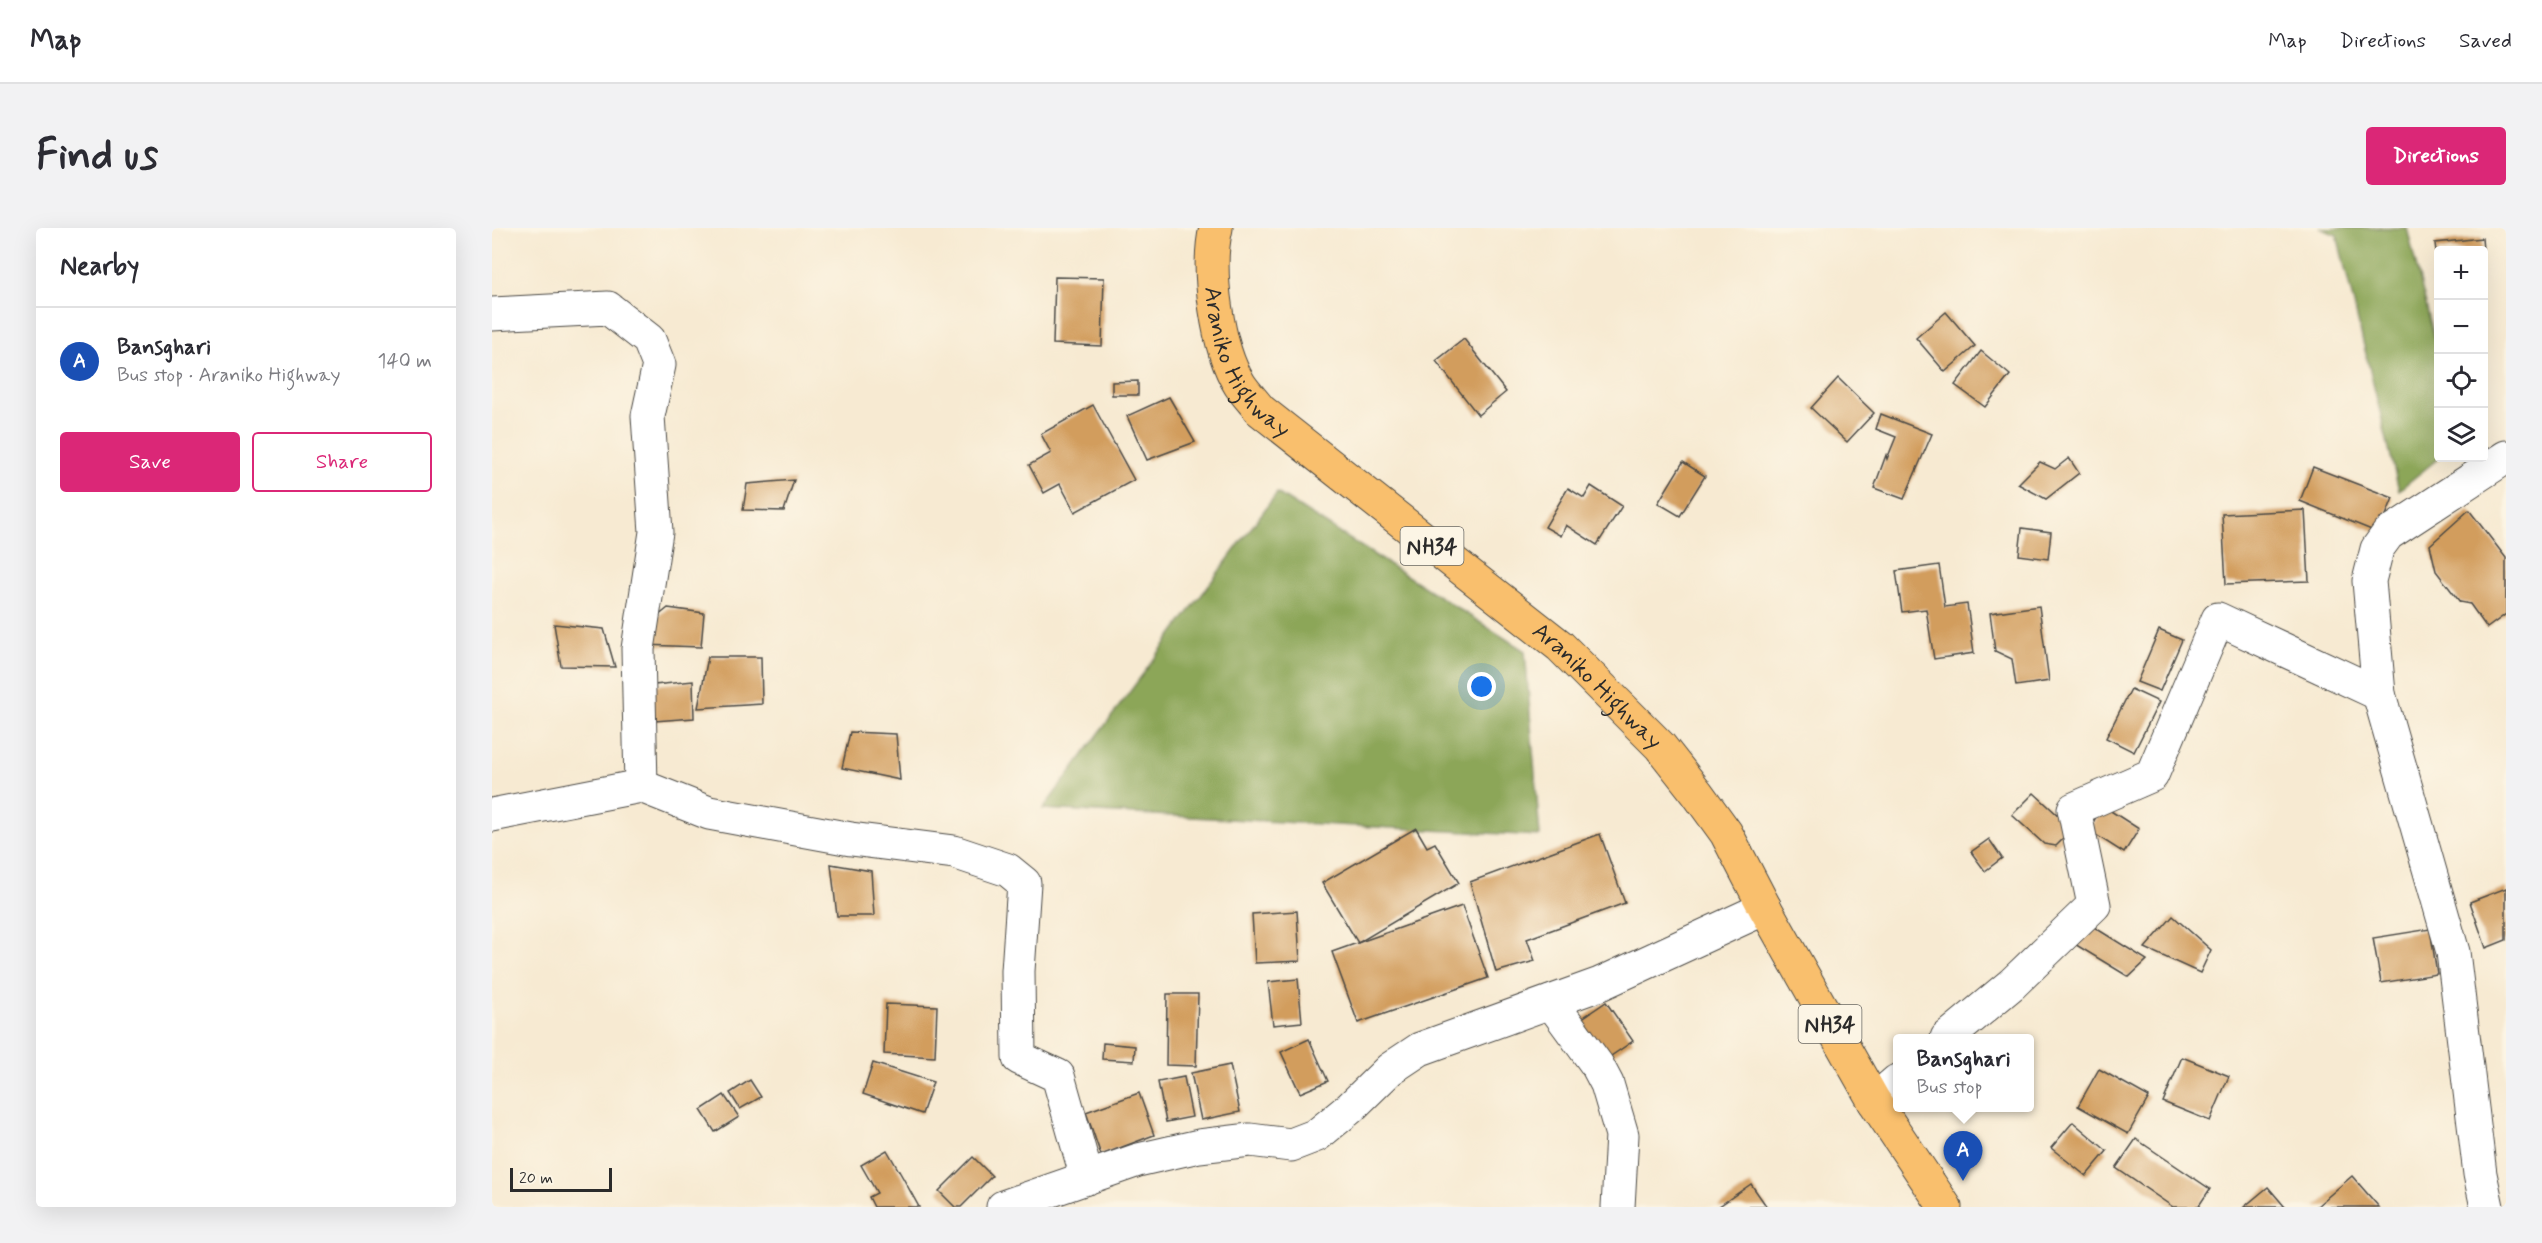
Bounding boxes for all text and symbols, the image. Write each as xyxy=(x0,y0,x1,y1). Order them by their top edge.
text: Map xyxy=(30,23,81,60)
text: Map xyxy=(2268,27,2307,55)
text: Directions xyxy=(2340,27,2426,55)
text: Saved xyxy=(2459,27,2512,55)
button: Directions xyxy=(2366,127,2506,185)
text: Find us xyxy=(36,129,158,184)
map controls xyxy=(2434,246,2488,462)
button: + xyxy=(2434,246,2488,300)
text: Nearby xyxy=(60,250,139,284)
street label: Araniko Highway xyxy=(1196,285,1297,445)
button: − xyxy=(2434,300,2488,354)
text: Bansghari xyxy=(117,334,211,362)
text: A xyxy=(73,348,86,375)
text: 140 m xyxy=(378,348,432,375)
button: locate xyxy=(2434,354,2488,408)
text: Bus stop · Araniko Highway xyxy=(117,362,341,389)
button: layers xyxy=(2434,408,2488,462)
button: Save xyxy=(60,432,240,492)
button: Share xyxy=(252,432,432,492)
road number: NH34 xyxy=(1400,527,1464,565)
street label: Araniko Highway xyxy=(1525,616,1669,757)
your location xyxy=(1467,672,1496,701)
road number: NH34 xyxy=(1798,1005,1862,1043)
popup xyxy=(1893,1034,2034,1112)
text: Bansghari xyxy=(1916,1046,2011,1074)
text: Bus stop xyxy=(1916,1074,1983,1101)
pin: A xyxy=(1944,1132,1982,1181)
scale bar xyxy=(510,1165,612,1192)
text: 20 m xyxy=(519,1168,553,1189)

